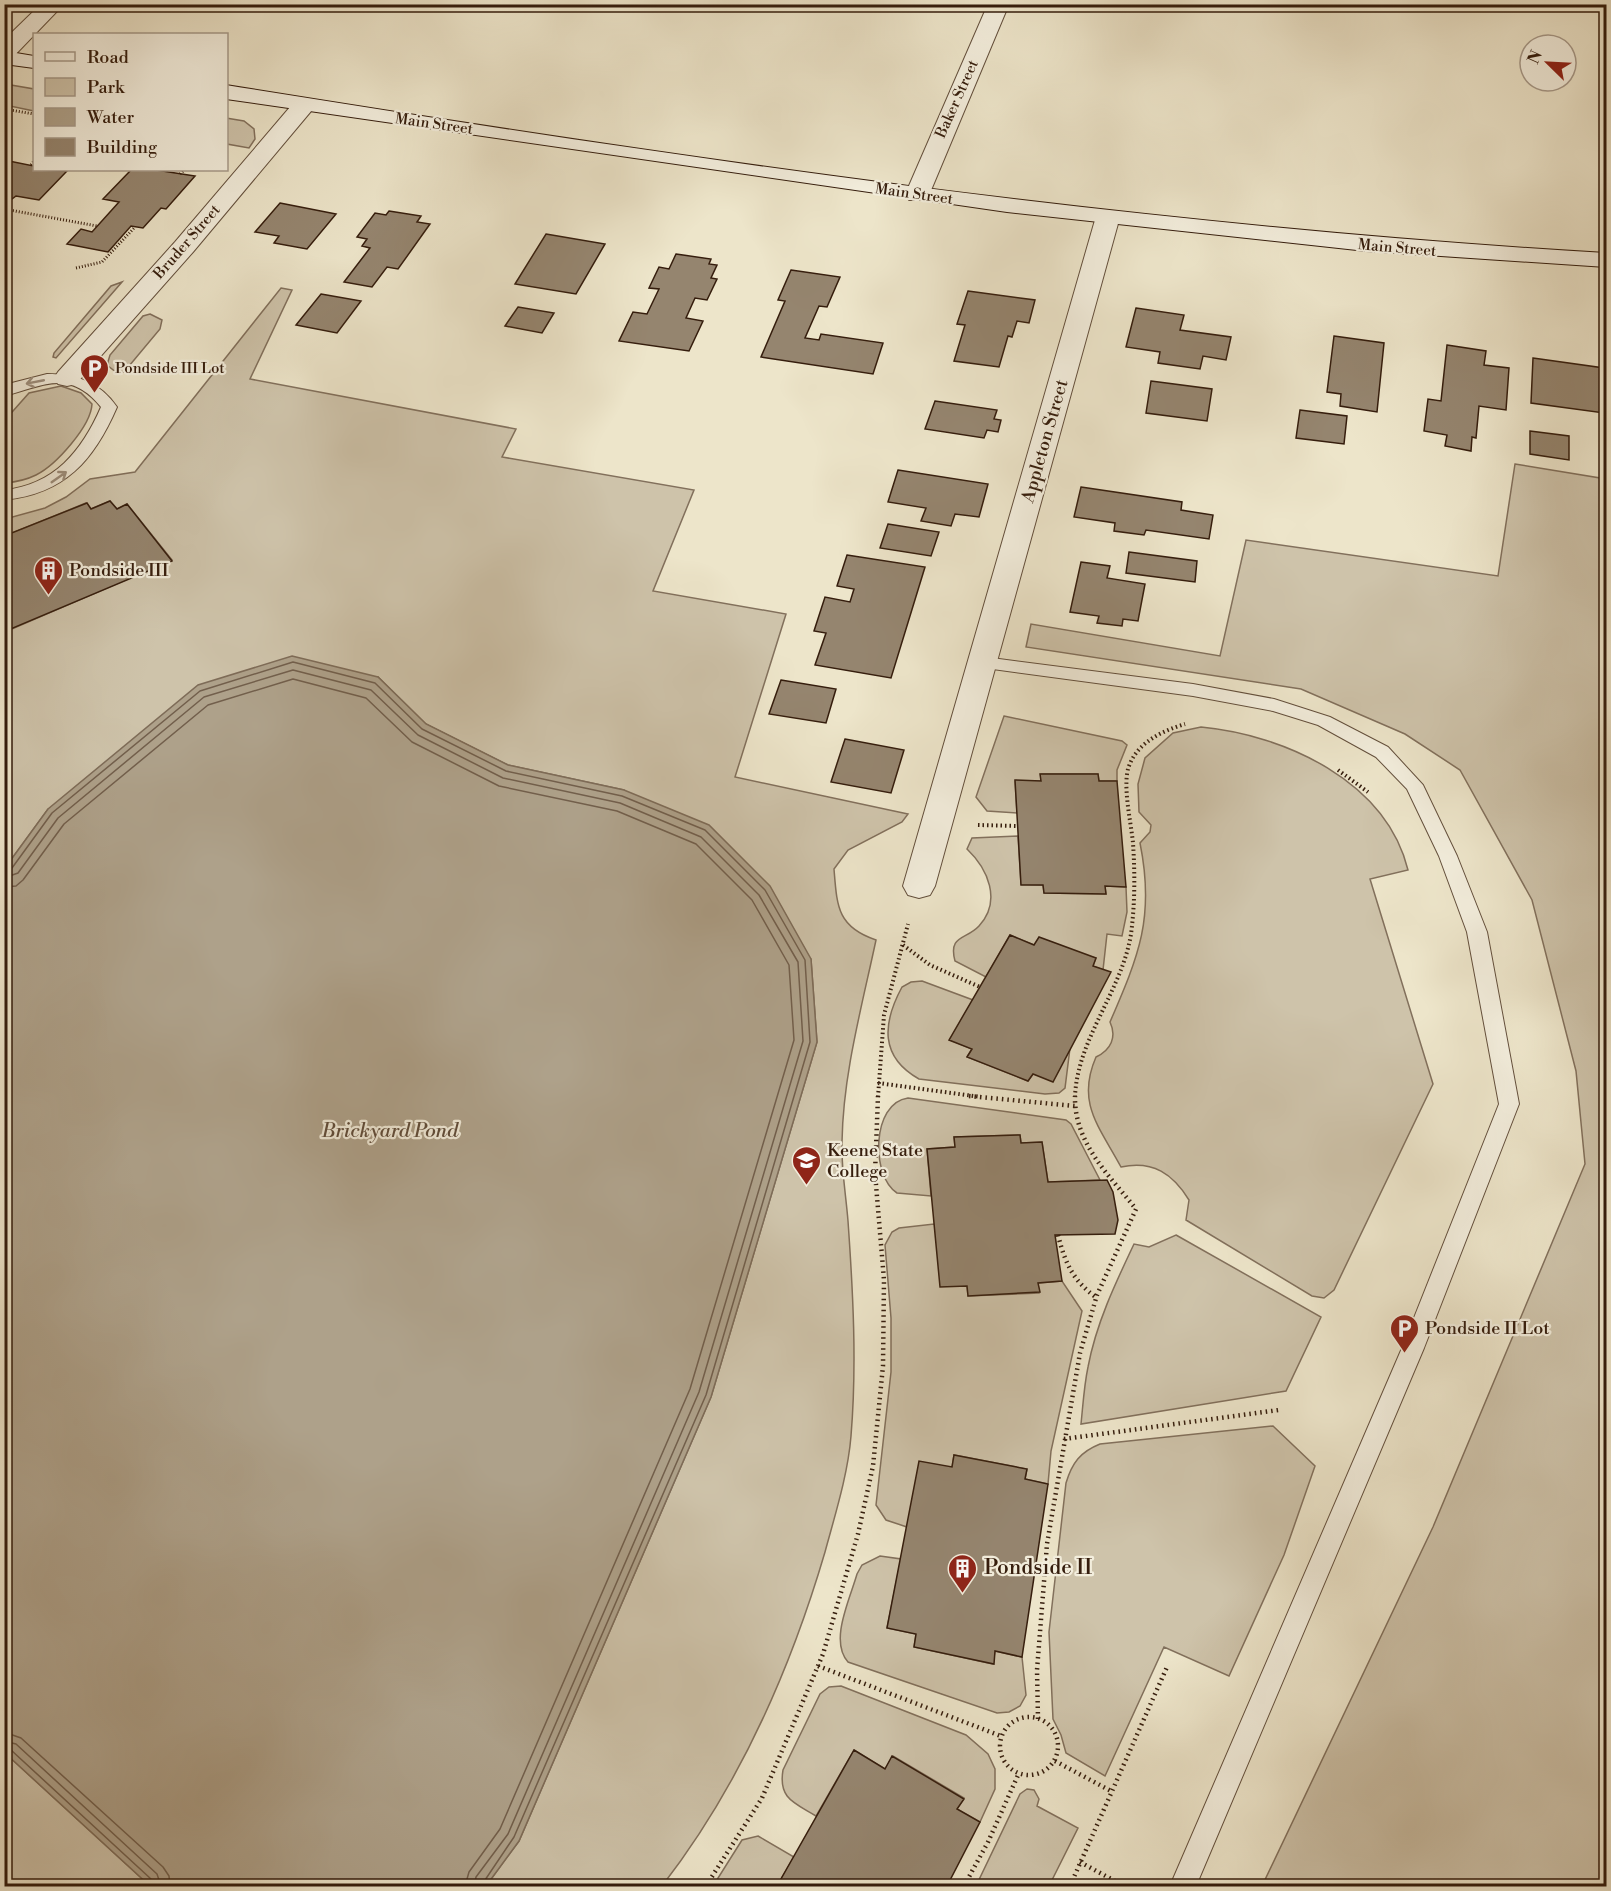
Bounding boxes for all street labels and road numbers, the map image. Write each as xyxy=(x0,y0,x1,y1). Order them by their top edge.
street label: Baker Street xyxy=(931,56,983,142)
street label: Main Street xyxy=(394,109,475,139)
street label: Main Street xyxy=(874,179,955,209)
street label: Bruder Street xyxy=(149,200,225,284)
street label: Main Street xyxy=(1357,235,1438,261)
street label: Appleton Street xyxy=(1016,376,1074,506)

